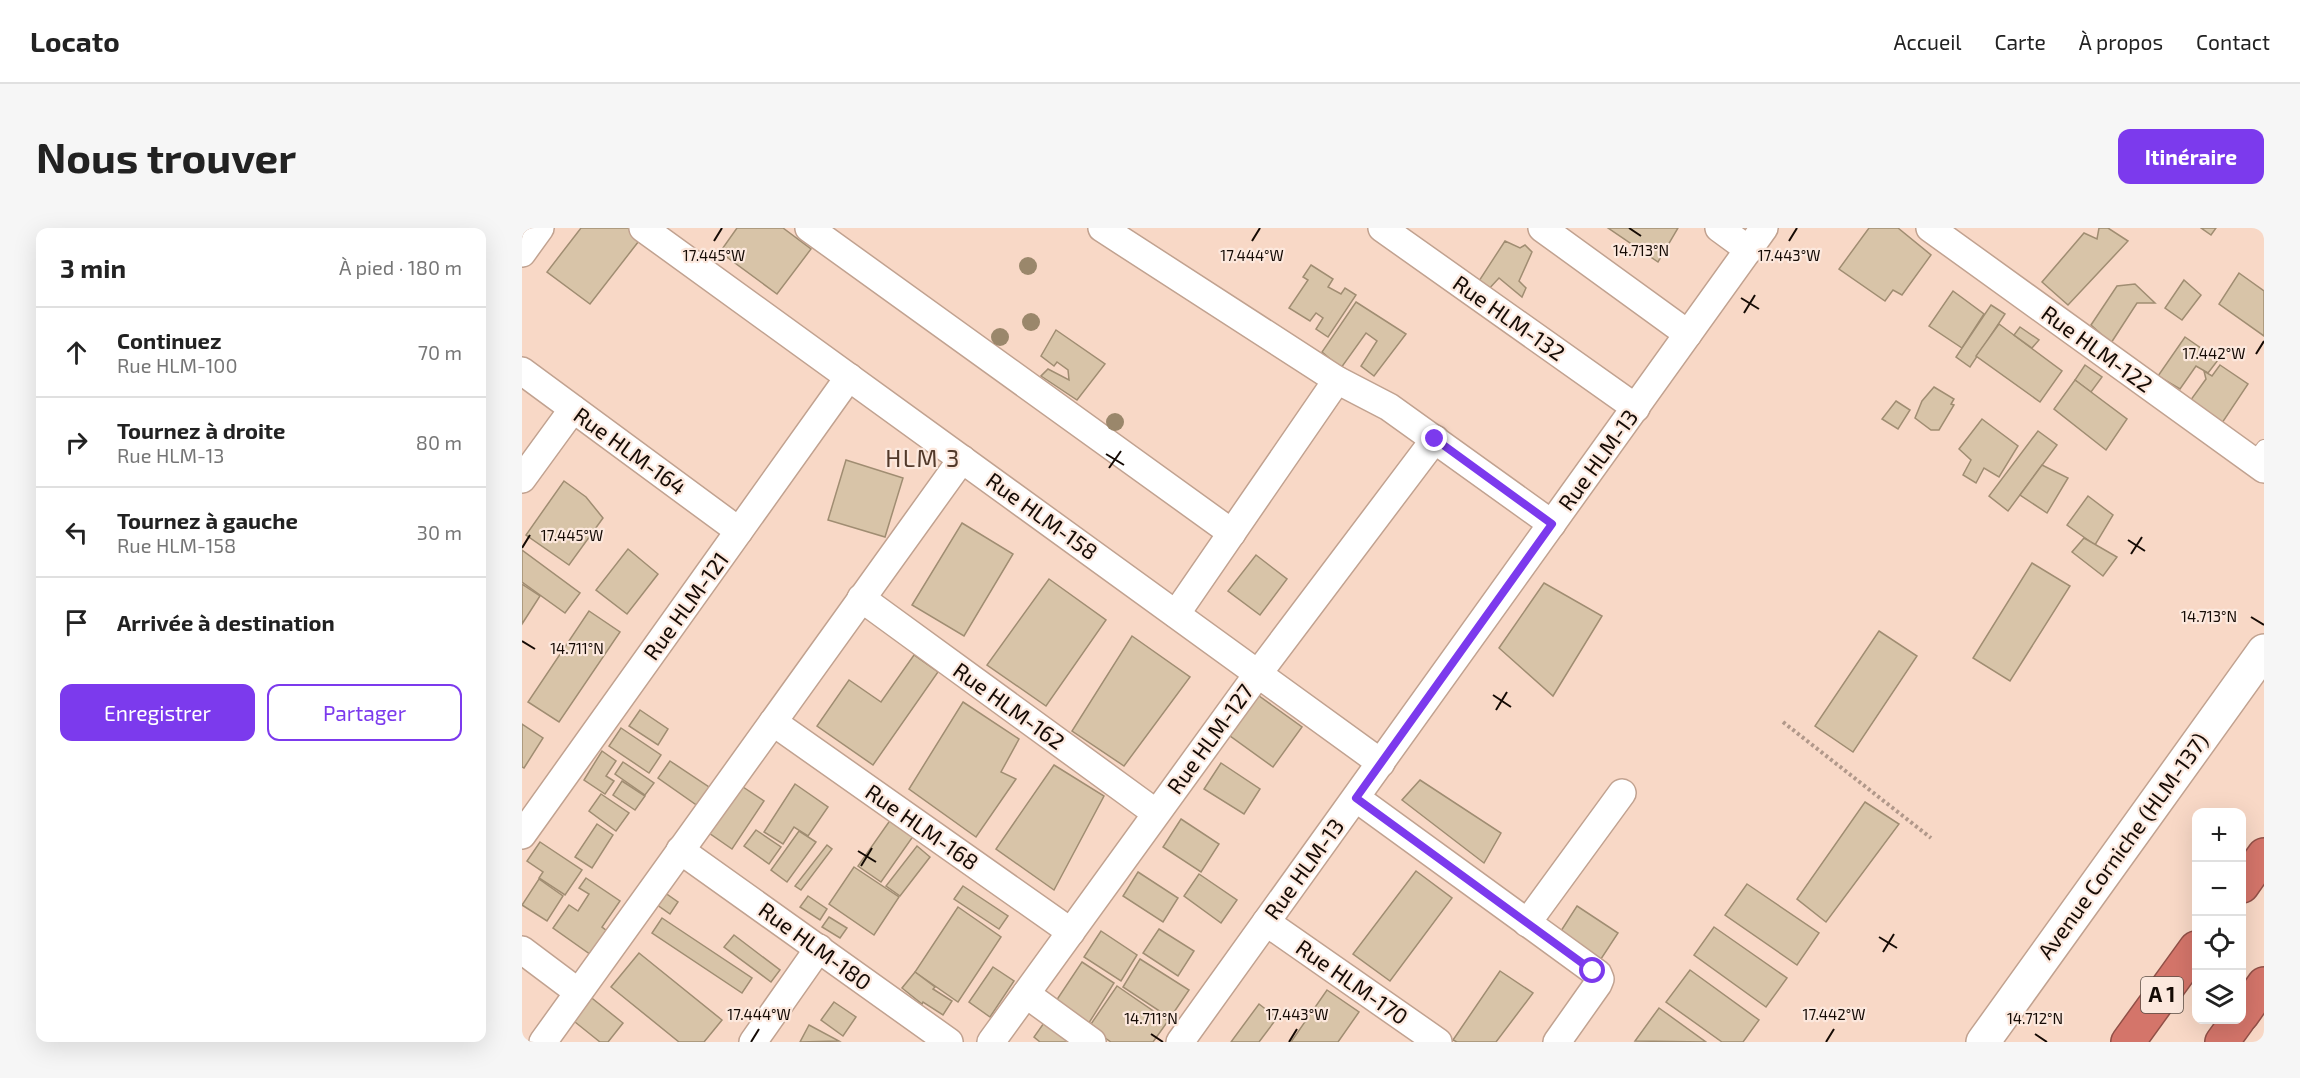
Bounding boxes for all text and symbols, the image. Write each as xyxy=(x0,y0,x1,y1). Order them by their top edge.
text: Locato xyxy=(30,24,120,58)
text: Accueil xyxy=(1893,29,1962,54)
text: Carte xyxy=(1995,29,2046,54)
text: À propos xyxy=(2079,29,2163,54)
text: Contact xyxy=(2196,29,2270,54)
button: Itinéraire xyxy=(2118,129,2264,184)
text: Nous trouver xyxy=(36,131,296,181)
text: 14.713°N xyxy=(1613,241,1669,259)
text: 17.445°W xyxy=(683,246,745,264)
text: 17.444°W xyxy=(1220,246,1284,264)
text: 17.443°W xyxy=(1758,246,1820,264)
text: 3 min xyxy=(60,252,126,283)
text: À pied · 180 m xyxy=(339,255,462,279)
street label: Rue HLM-132 xyxy=(1449,269,1571,365)
street label: Rue HLM-122 xyxy=(2037,299,2158,397)
text: Continuez xyxy=(117,327,221,353)
icon: ahead xyxy=(60,336,93,369)
text: 70 m xyxy=(418,340,462,364)
text: 17.442°W xyxy=(2183,344,2245,362)
text: Rue HLM-100 xyxy=(117,353,237,377)
street label: Rue HLM-164 xyxy=(570,401,692,500)
street label: Rue HLM-13 xyxy=(1552,404,1642,515)
text: Tournez à droite xyxy=(117,417,286,443)
route end xyxy=(1421,425,1447,451)
icon: right xyxy=(60,426,93,459)
text: 80 m xyxy=(416,430,462,454)
text: Rue HLM-13 xyxy=(117,443,224,467)
district label: HLM 3 xyxy=(885,443,961,472)
street label: Rue HLM-158 xyxy=(982,466,1103,564)
text: Tournez à gauche xyxy=(117,507,298,533)
icon: left xyxy=(60,516,93,549)
text: 30 m xyxy=(417,520,462,544)
text: 17.445°W xyxy=(541,526,603,544)
text: Rue HLM-158 xyxy=(117,533,236,557)
street label: Rue HLM-121 xyxy=(637,546,733,664)
icon: arrive xyxy=(60,606,93,639)
text: 14.713°N xyxy=(2181,607,2237,625)
text: Arrivée à destination xyxy=(117,609,335,635)
text: 14.711°N xyxy=(550,639,604,657)
street label: Rue HLM-162 xyxy=(949,656,1070,754)
street label: Rue HLM-127 xyxy=(1161,678,1258,798)
button: Enregistrer xyxy=(60,684,255,741)
button: Partager xyxy=(267,684,462,741)
street label: Avenue Corniche (HLM-137) xyxy=(2031,727,2213,963)
street label: Rue HLM-168 xyxy=(861,778,984,875)
map controls xyxy=(2192,808,2246,1024)
button: + xyxy=(2192,808,2246,862)
street label: Rue HLM-13 xyxy=(1258,813,1348,924)
button: − xyxy=(2192,862,2246,916)
street label: Rue HLM-180 xyxy=(754,896,877,995)
button: locate xyxy=(2192,916,2246,970)
street label: Rue HLM-170 xyxy=(1292,933,1413,1029)
route start xyxy=(1579,957,1605,983)
button: layers xyxy=(2192,970,2246,1024)
road number: A 1 xyxy=(2141,977,2183,1013)
text: 17.444°W xyxy=(727,1005,791,1023)
text: 17.443°W xyxy=(1266,1005,1328,1023)
text: 17.442°W xyxy=(1803,1005,1865,1023)
text: 14.711°N xyxy=(1124,1009,1178,1027)
text: 14.712°N xyxy=(2007,1009,2063,1027)

